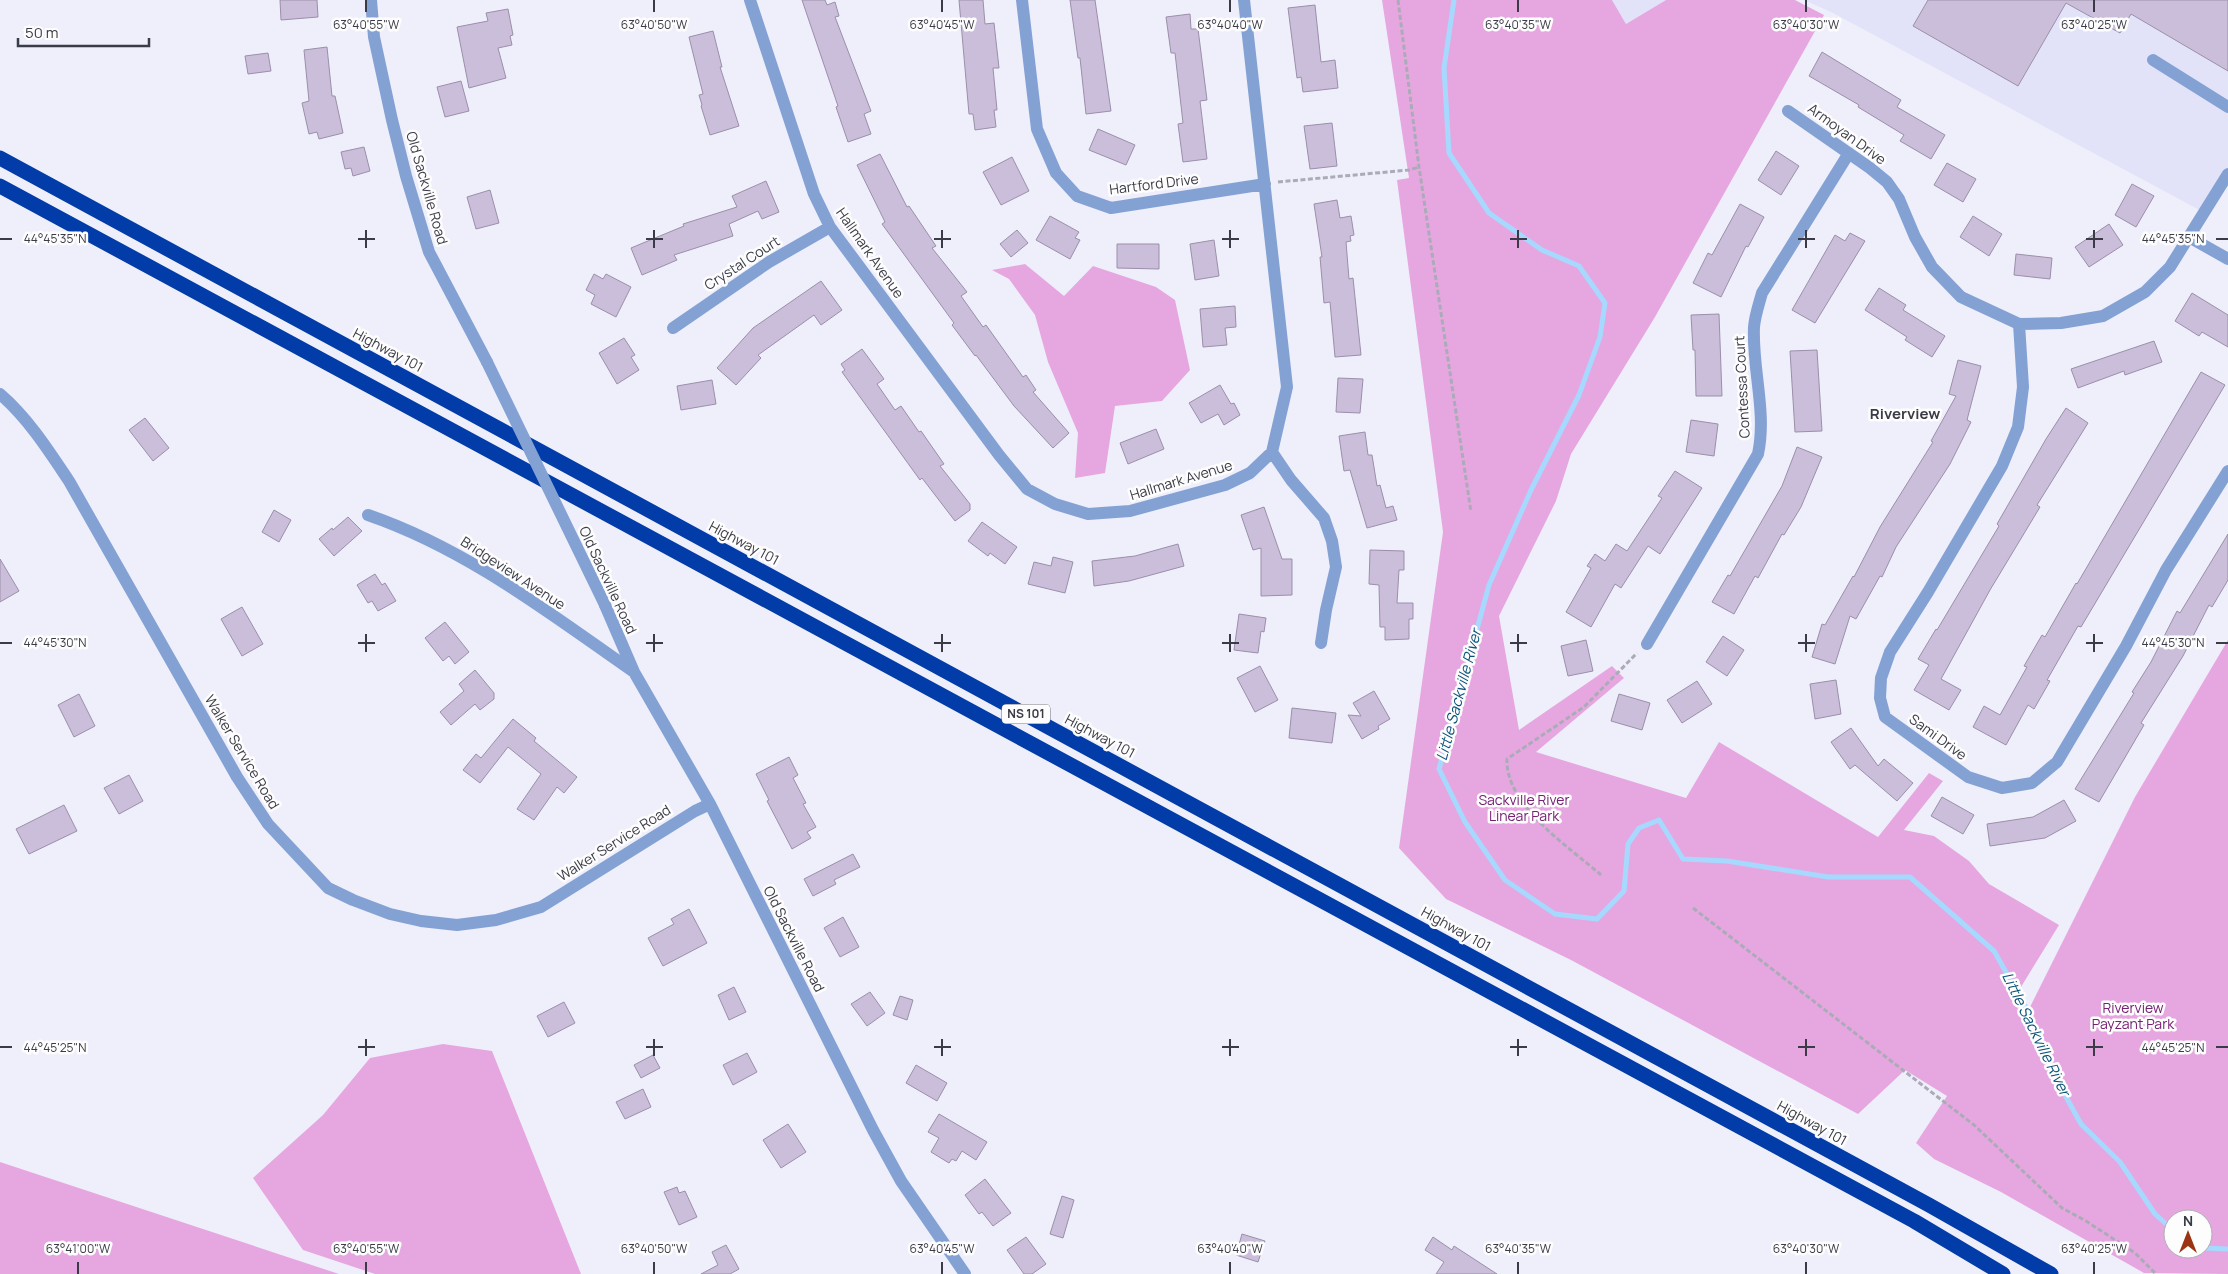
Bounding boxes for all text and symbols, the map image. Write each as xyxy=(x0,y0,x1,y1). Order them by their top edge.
scale bar xyxy=(18,15,149,47)
text: 63°40'55"W xyxy=(333,16,400,33)
text: 63°40'50"W xyxy=(621,16,688,33)
text: 63°40'45"W xyxy=(910,16,975,33)
text: 63°40'40"W xyxy=(1197,16,1263,33)
text: 63°40'35"W xyxy=(1485,16,1552,33)
text: 63°40'30"W xyxy=(1773,16,1840,33)
text: 63°40'25"W xyxy=(2061,16,2128,33)
text: 50 m xyxy=(25,22,59,43)
street label: Armoyan Drive xyxy=(1804,99,1890,168)
street label: Old Sackville Road xyxy=(402,129,453,247)
street label: Hartford Drive xyxy=(1108,169,1200,198)
street label: Hallmark Avenue xyxy=(832,204,909,302)
text: 44°45'35"N xyxy=(24,230,86,247)
text: 44°45'35"N xyxy=(2142,230,2204,247)
street label: Crystal Court xyxy=(700,231,783,294)
street label: Highway 101 xyxy=(350,323,427,376)
street label: Contessa Court xyxy=(1729,335,1754,439)
district label: Riverview xyxy=(1870,403,1940,424)
street label: Hallmark Avenue xyxy=(1127,455,1234,504)
street label: Highway 101 xyxy=(706,516,783,569)
street label: Old Sackville Road xyxy=(575,523,642,637)
street label: Bridgeview Avenue xyxy=(457,532,569,614)
water label: Little Sackville River xyxy=(1431,624,1487,763)
text: 44°45'30"N xyxy=(23,634,87,651)
text: 44°45'30"N xyxy=(2141,634,2205,651)
street label: Walker Service Road xyxy=(201,691,284,812)
road number: NS 101 xyxy=(1002,704,1050,724)
street label: Highway 101 xyxy=(1062,709,1139,762)
street label: Sami Drive xyxy=(1906,709,1971,764)
park label: Sackville River Linear Park xyxy=(1478,790,1570,825)
street label: Walker Service Road xyxy=(553,800,674,885)
street label: Old Sackville Road xyxy=(759,882,829,995)
street label: Highway 101 xyxy=(1418,902,1494,955)
water label: Little Sackville River xyxy=(1997,968,2077,1101)
park label: Riverview Payzant Park xyxy=(2092,998,2175,1033)
text: 44°45'25"N xyxy=(24,1039,86,1056)
text: 44°45'25"N xyxy=(2142,1039,2204,1056)
street label: Highway 101 xyxy=(1774,1096,1850,1149)
north arrow xyxy=(2163,1209,2213,1259)
text: N xyxy=(2183,1211,2193,1230)
text: 63°41'00"W xyxy=(46,1240,111,1257)
text: 63°40'55"W xyxy=(333,1240,400,1257)
text: 63°40'50"W xyxy=(621,1240,688,1257)
text: 63°40'45"W xyxy=(910,1240,975,1257)
text: 63°40'40"W xyxy=(1197,1240,1263,1257)
text: 63°40'35"W xyxy=(1485,1240,1552,1257)
text: 63°40'30"W xyxy=(1773,1240,1840,1257)
text: 63°40'25"W xyxy=(2061,1240,2128,1257)

